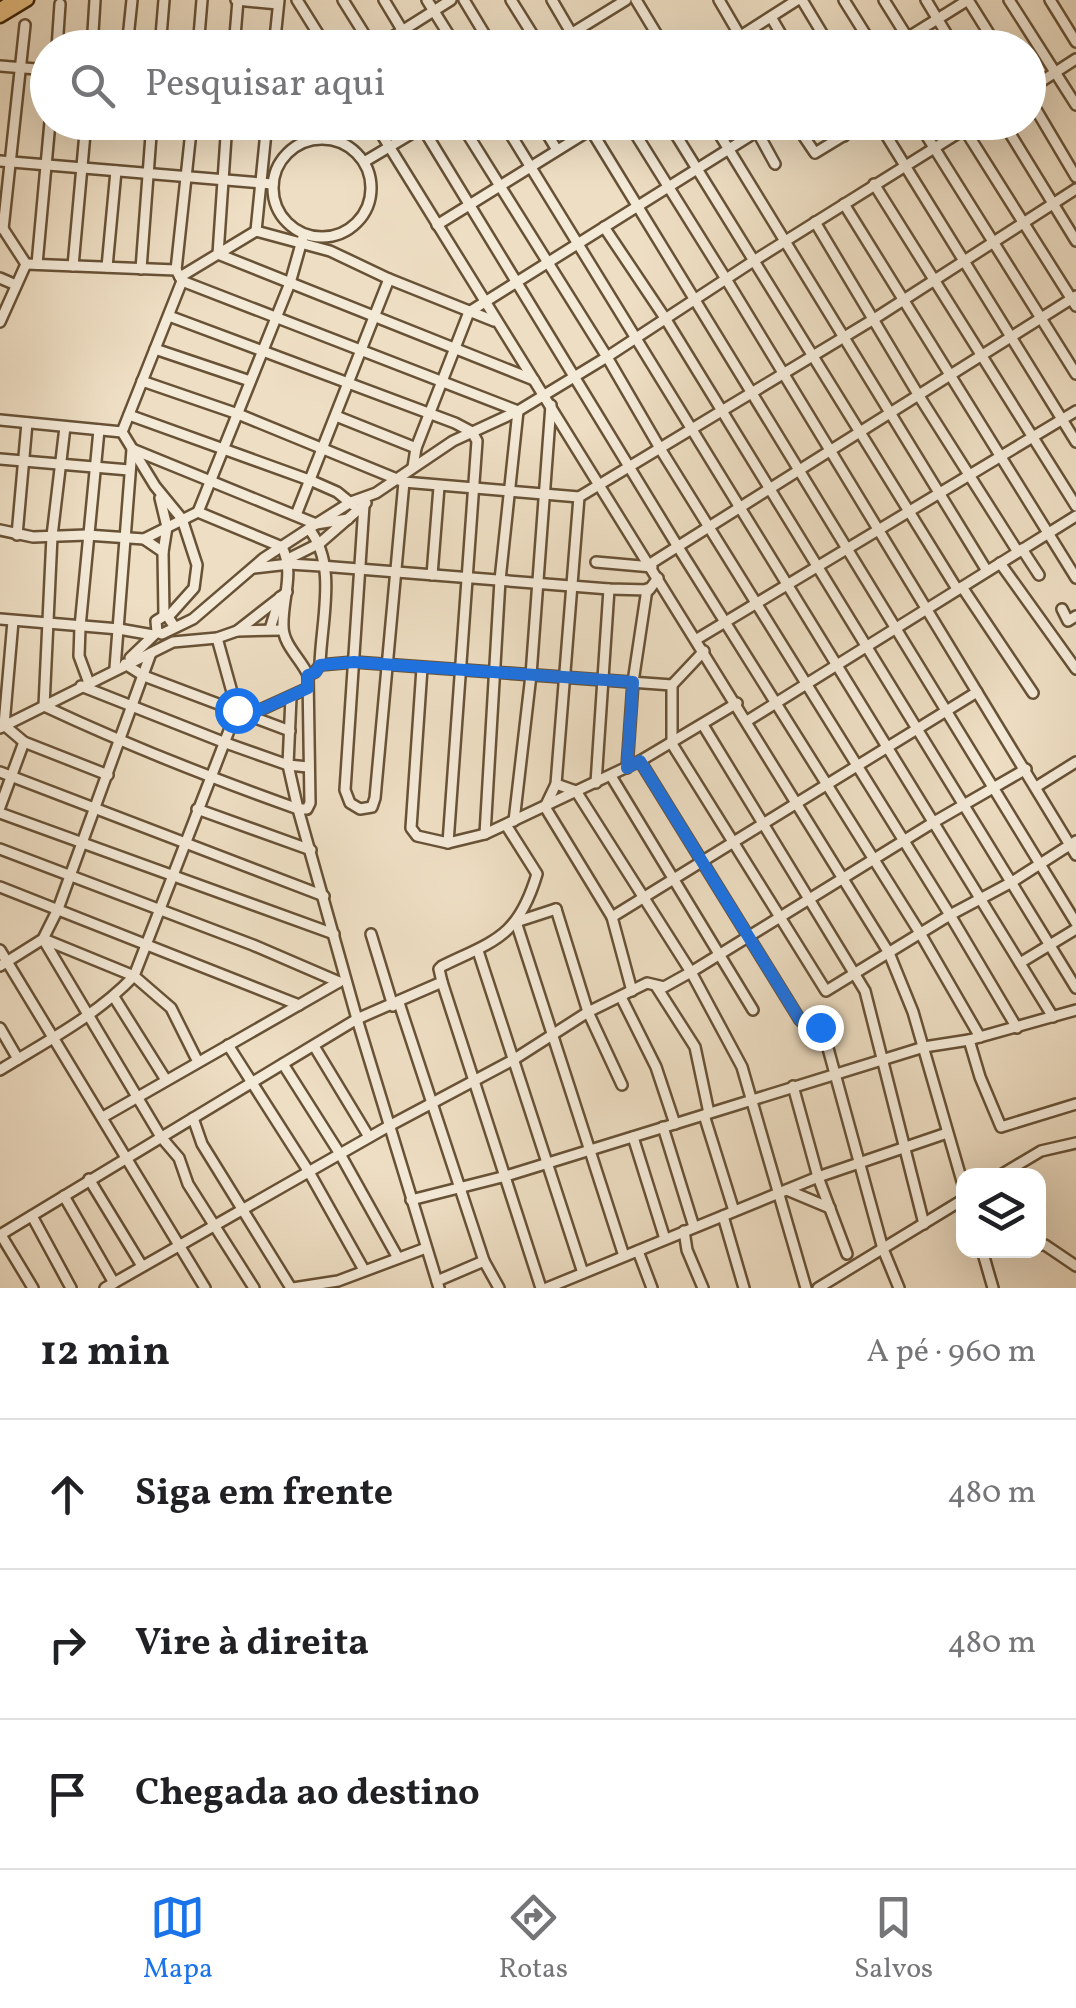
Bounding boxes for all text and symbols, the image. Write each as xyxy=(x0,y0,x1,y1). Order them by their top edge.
search box xyxy=(30,30,1046,140)
icon: search xyxy=(65,58,120,113)
text: Pesquisar aqui xyxy=(145,59,385,112)
route start xyxy=(215,688,261,734)
route end xyxy=(798,1005,844,1051)
map controls xyxy=(956,1168,1046,1258)
button: layers xyxy=(956,1168,1046,1258)
text: 12 min xyxy=(40,1324,170,1383)
text: A pé · 960 m xyxy=(866,1331,1036,1375)
icon: ahead xyxy=(40,1467,95,1522)
text: Siga em frente xyxy=(135,1468,393,1521)
text: 480 m xyxy=(947,1472,1036,1516)
icon: right xyxy=(40,1617,95,1672)
text: Vire à direita xyxy=(135,1618,369,1671)
text: 480 m xyxy=(947,1622,1036,1666)
icon: arrive xyxy=(40,1767,95,1822)
text: Chegada ao destino xyxy=(135,1768,480,1821)
tab: Mapa xyxy=(143,1890,213,1989)
tab: Rotas xyxy=(499,1890,568,1989)
tab: Salvos xyxy=(854,1890,933,1989)

